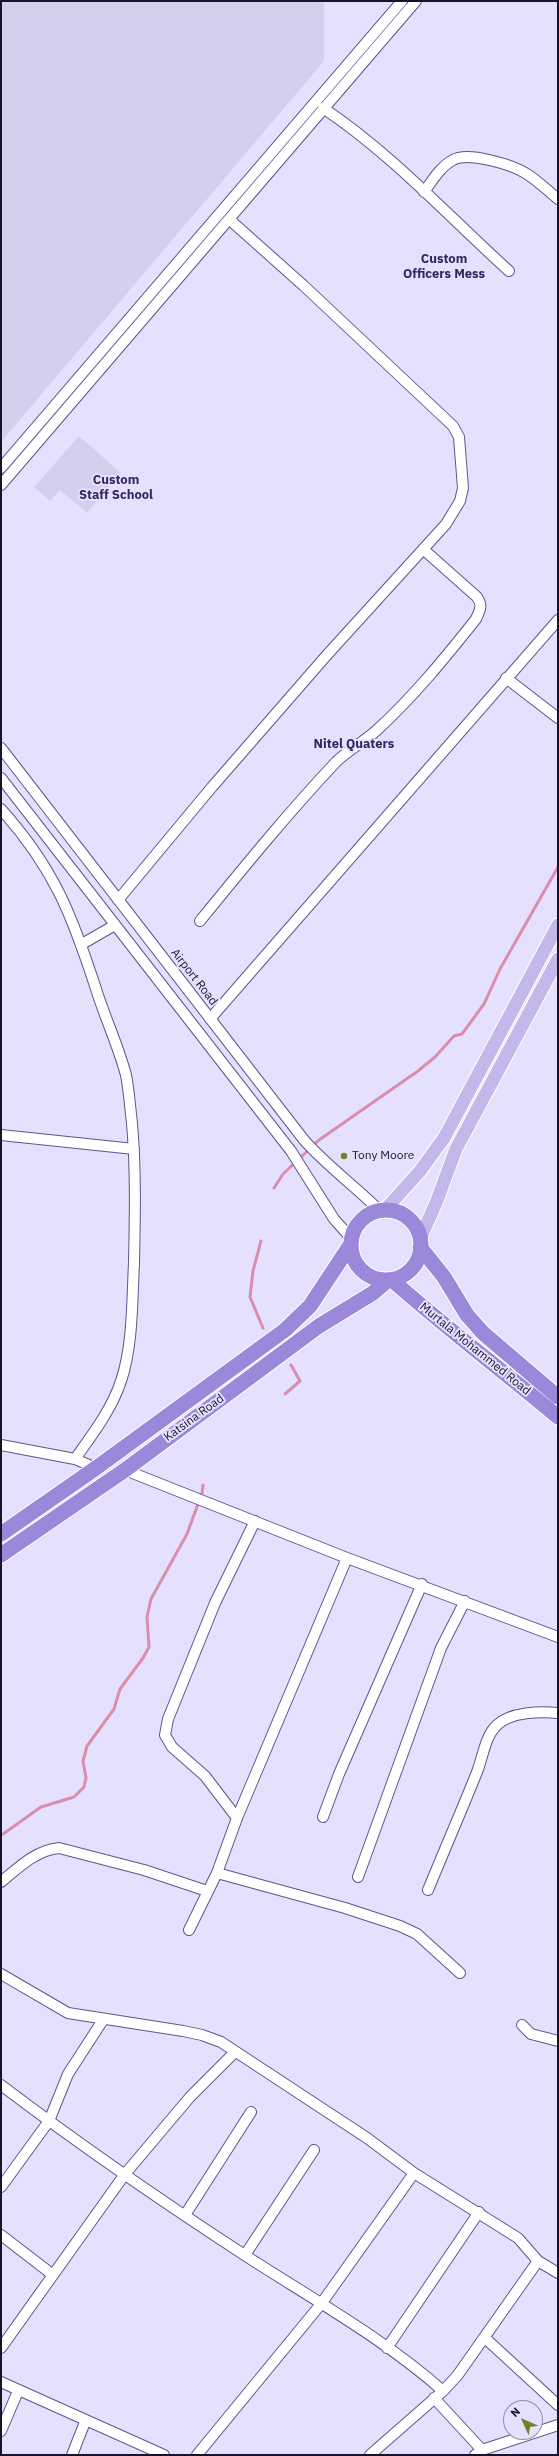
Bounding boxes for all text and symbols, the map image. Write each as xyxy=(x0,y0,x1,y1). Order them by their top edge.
district label: Custom Officers Mess xyxy=(403,251,485,282)
district label: Custom Staff School xyxy=(79,472,153,503)
district label: Nitel Quaters xyxy=(314,736,394,752)
street label: Airport Road xyxy=(167,946,221,1008)
place label: Tony Moore xyxy=(352,1149,414,1163)
marker: Tony Moore xyxy=(339,1151,349,1161)
street label: Murtala Mohammed Road xyxy=(417,1300,533,1398)
street label: Katsina Road xyxy=(161,1391,227,1445)
north arrow xyxy=(503,2400,543,2440)
text: N xyxy=(507,2404,523,2420)

